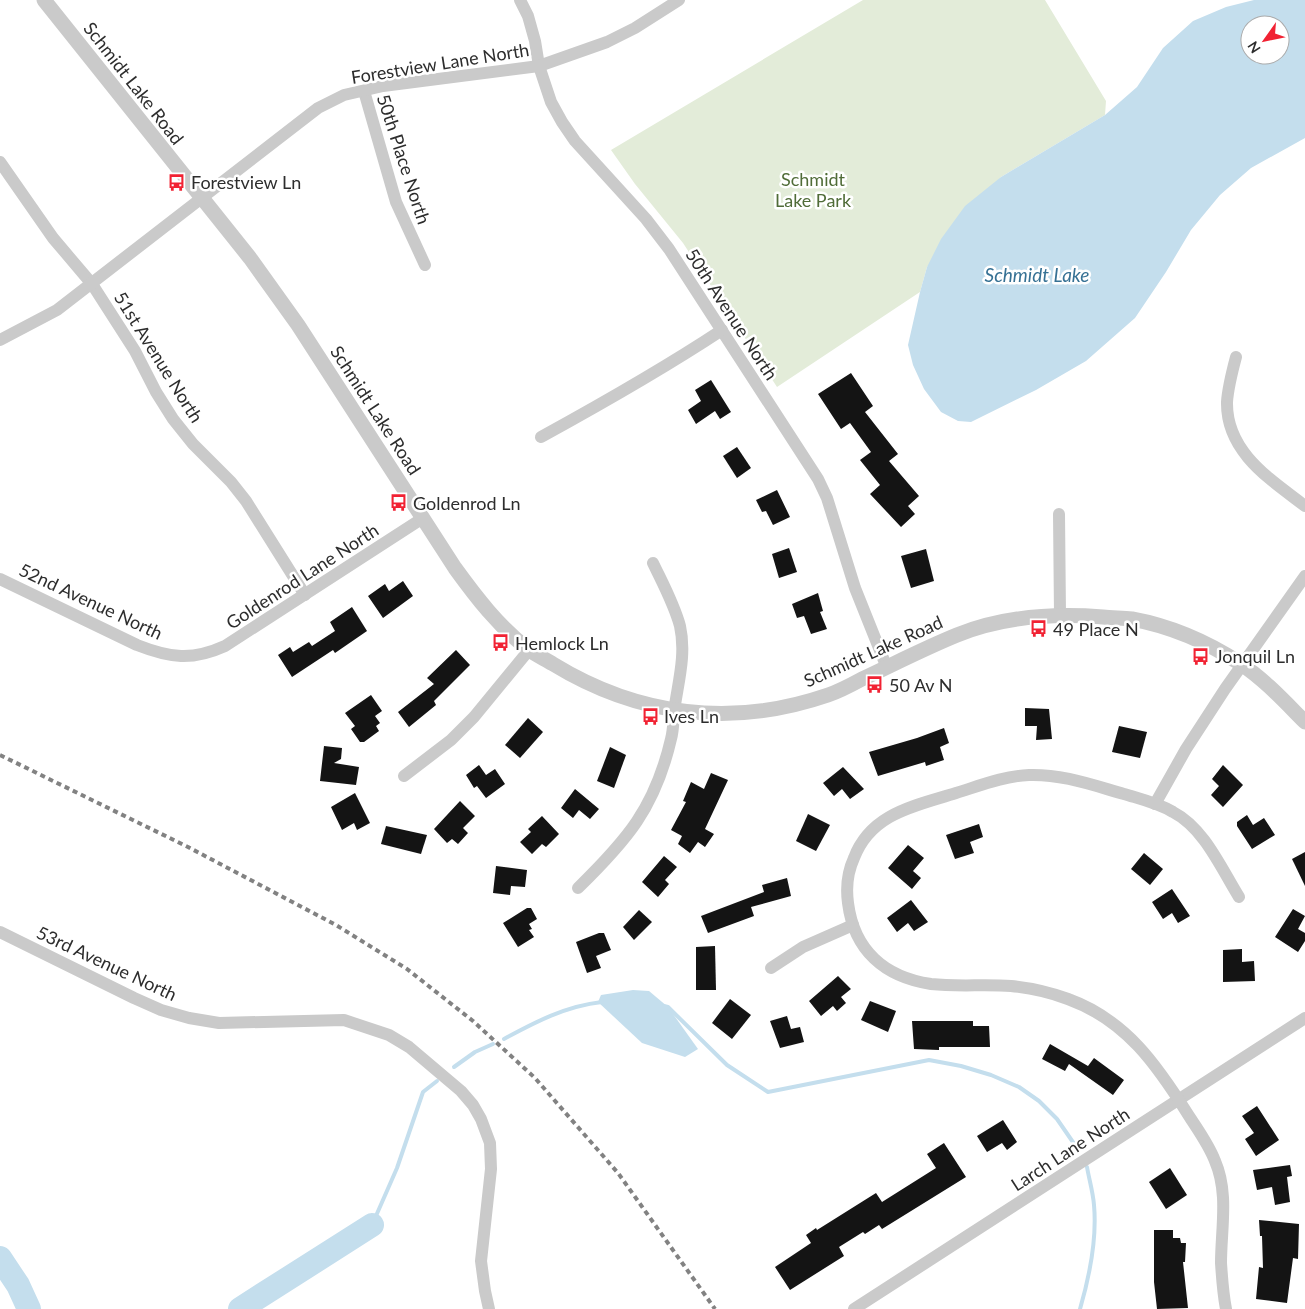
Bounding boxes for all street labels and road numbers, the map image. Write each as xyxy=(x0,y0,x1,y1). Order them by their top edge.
street label: Schmidt Lake Road xyxy=(79,17,189,149)
street label: Forestview Lane North xyxy=(349,38,531,88)
street label: 50th Place North xyxy=(373,91,435,227)
street label: 50th Avenue North xyxy=(681,244,783,384)
street label: 51st Avenue North xyxy=(110,288,208,426)
street label: Schmidt Lake Road xyxy=(326,341,426,479)
street label: Goldenrod Lane North xyxy=(222,519,382,633)
street label: 52nd Avenue North xyxy=(16,558,166,644)
street label: Schmidt Lake Road xyxy=(800,611,946,691)
street label: 53rd Avenue North xyxy=(33,921,181,1005)
street label: Larch Lane North xyxy=(1007,1103,1133,1195)

